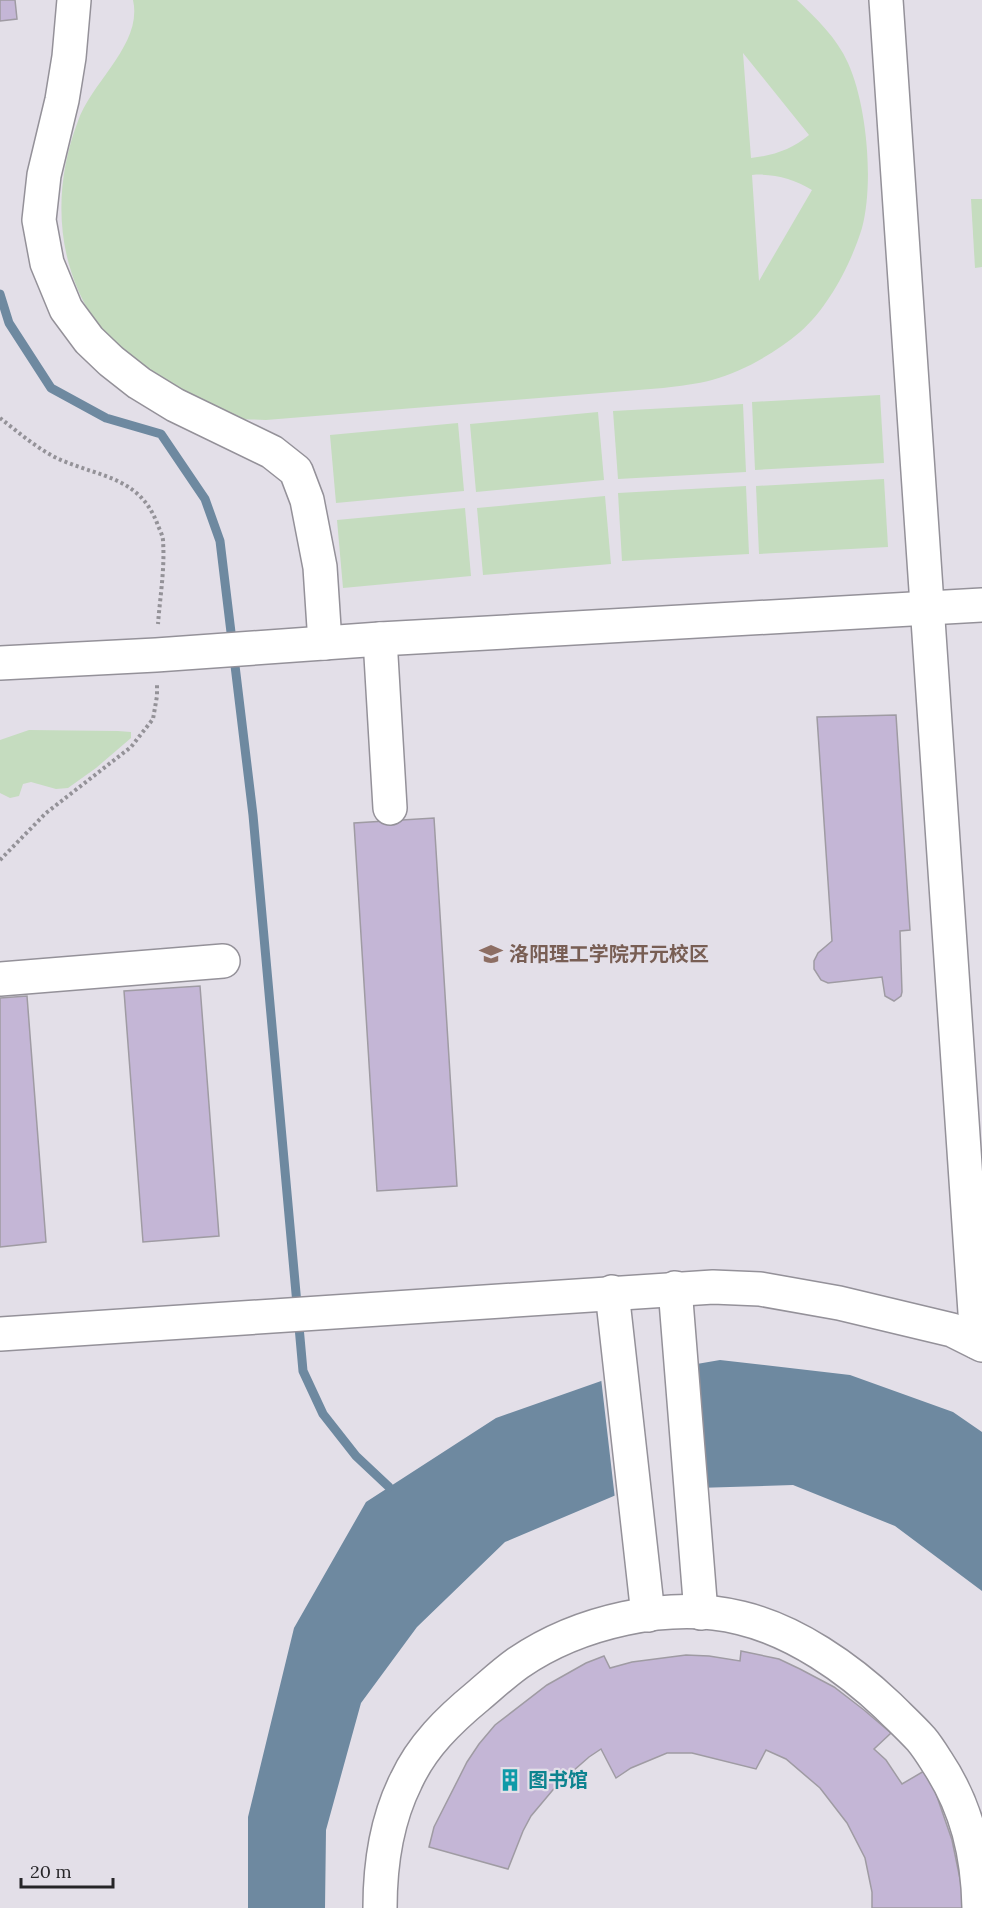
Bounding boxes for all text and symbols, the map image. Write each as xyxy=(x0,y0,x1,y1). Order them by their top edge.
school or university icon: 洛阳理工学院开元校区 xyxy=(478,941,504,967)
place label: 洛阳理工学院开元校区 xyxy=(509,941,709,966)
building icon: 图书馆 xyxy=(497,1767,523,1793)
place label: 图书馆 xyxy=(528,1767,588,1792)
scale bar xyxy=(21,1851,112,1889)
text: 20 m xyxy=(30,1860,72,1883)

